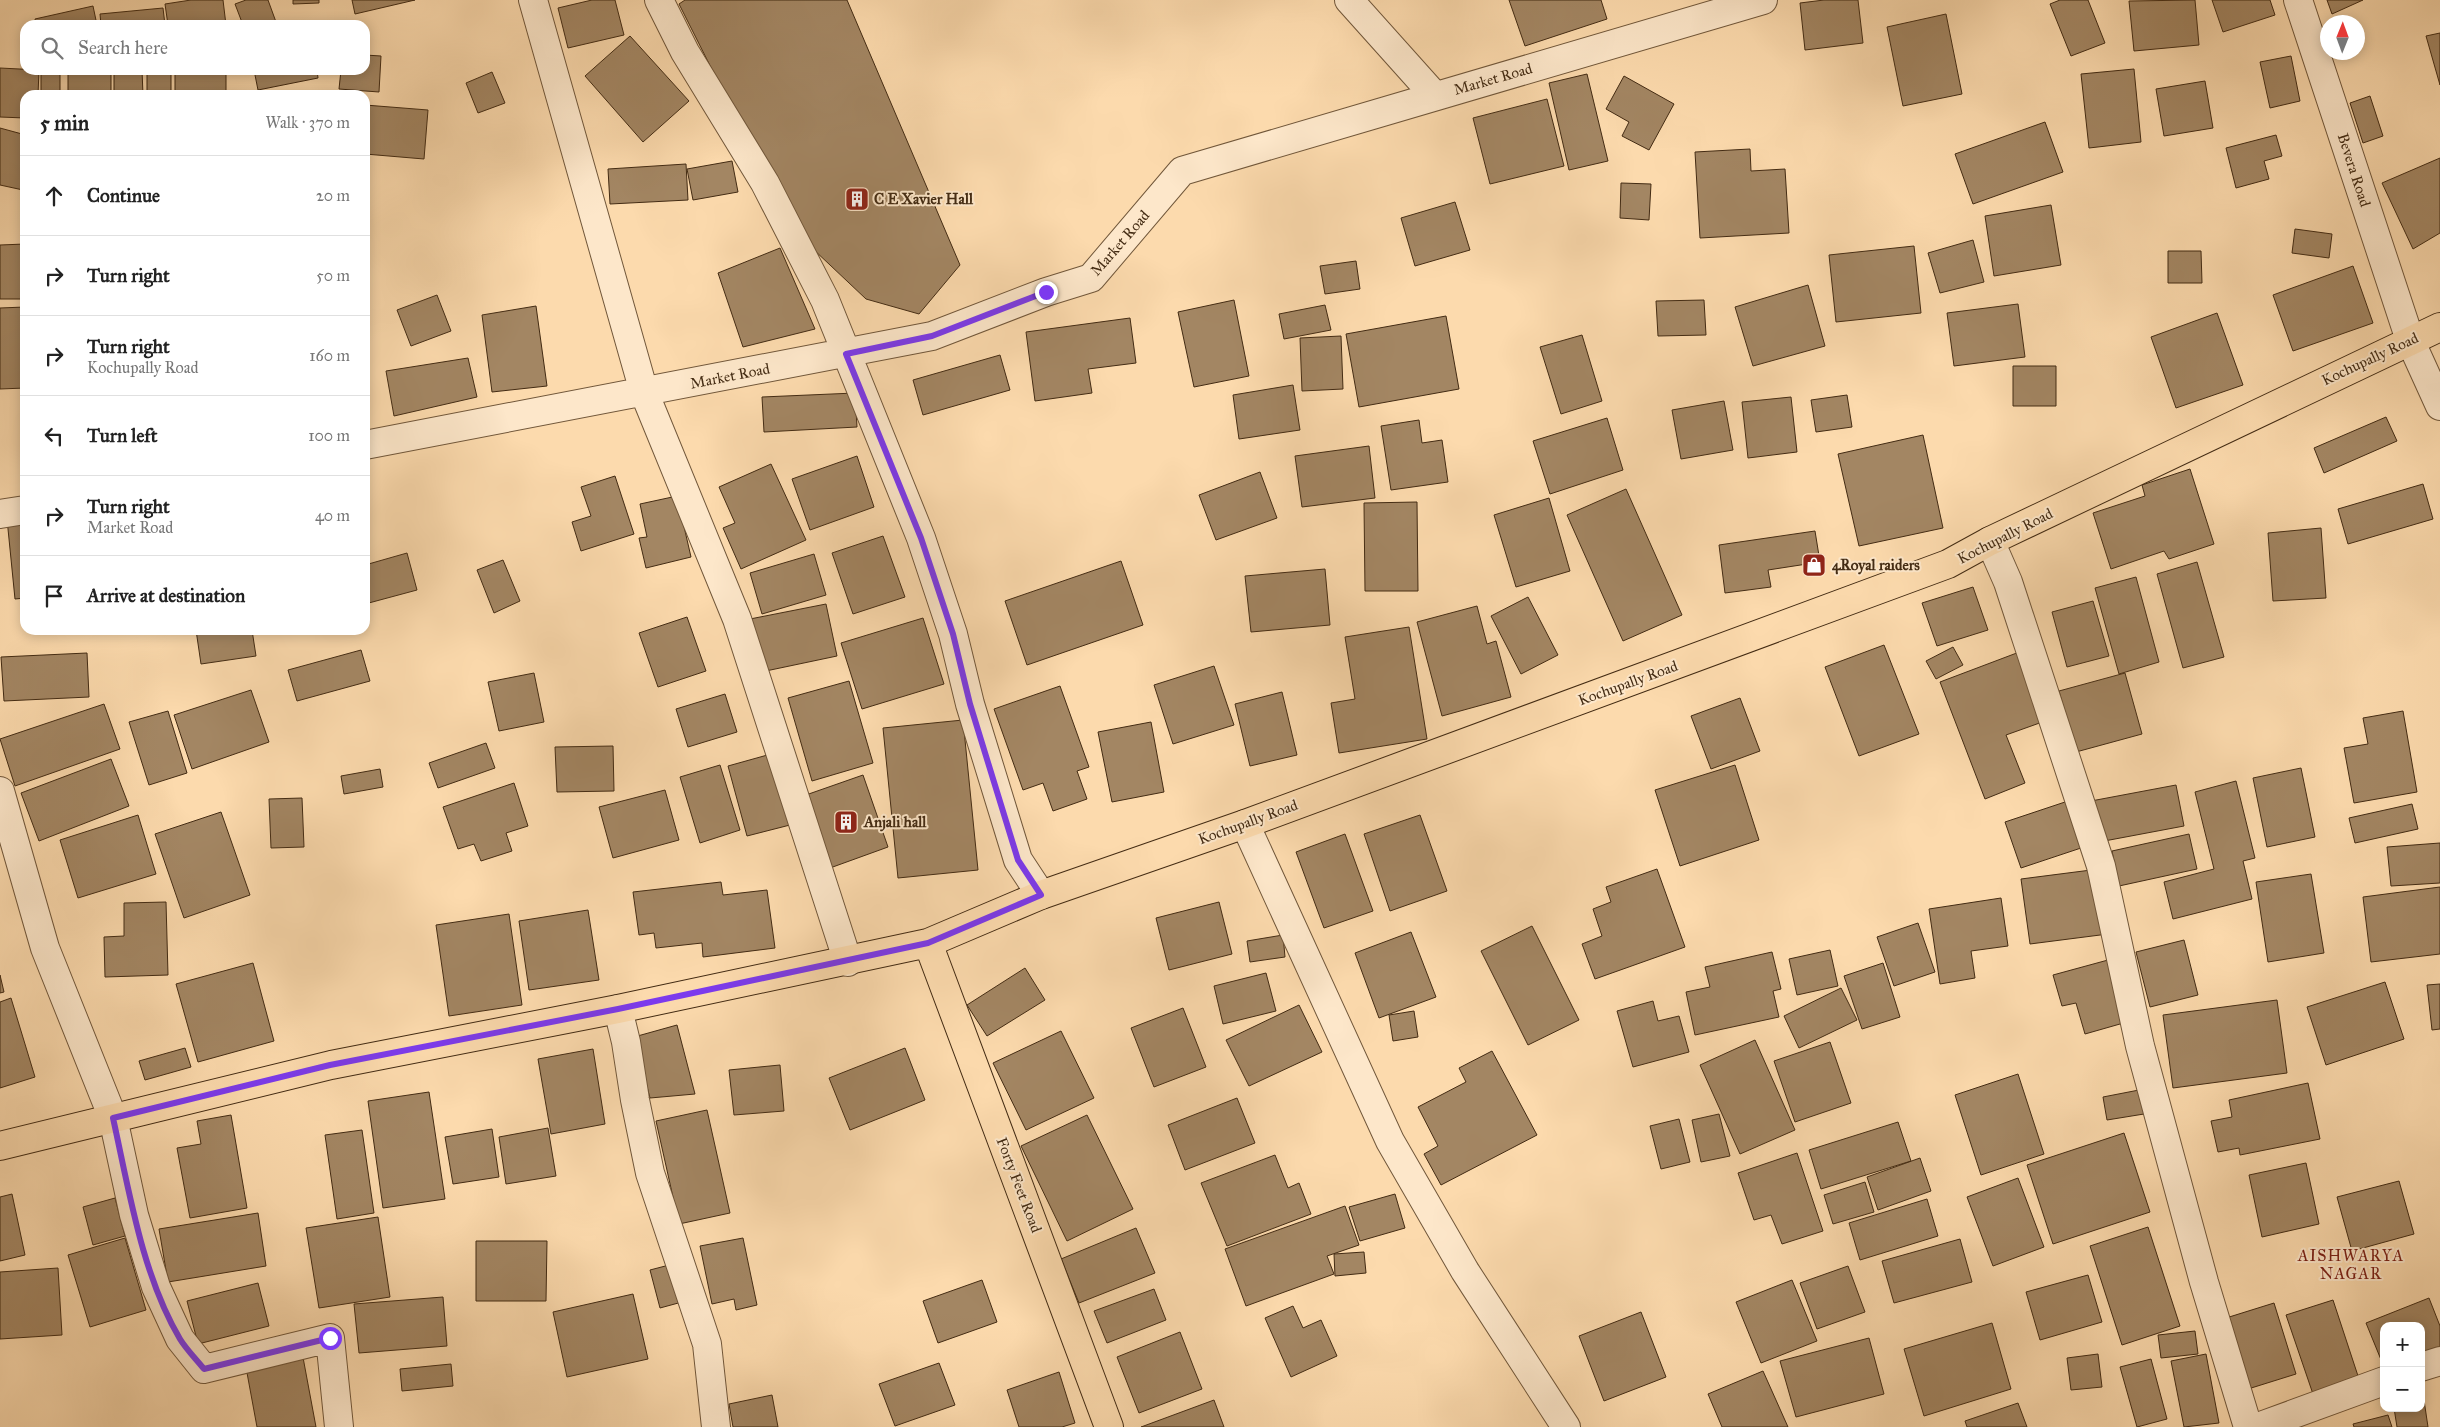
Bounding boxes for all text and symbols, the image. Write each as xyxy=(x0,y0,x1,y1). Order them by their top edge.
north arrow xyxy=(2320,15,2365,60)
search box xyxy=(20,20,370,75)
icon: search xyxy=(38,34,66,62)
text: Search here xyxy=(78,36,168,59)
street label: Market Road xyxy=(1452,59,1535,99)
text: 5 min xyxy=(40,110,89,136)
text: Walk · 370 m xyxy=(266,113,350,132)
street label: Bevera Road xyxy=(2334,131,2375,210)
icon: ahead xyxy=(40,182,68,210)
text: Continue xyxy=(87,184,160,207)
text: 20 m xyxy=(316,186,350,205)
building icon: C E Xavier Hall xyxy=(844,186,870,212)
place label: C E Xavier Hall xyxy=(874,190,974,208)
street label: Market Road xyxy=(1087,206,1154,279)
icon: right xyxy=(40,262,68,290)
text: Turn right xyxy=(87,264,170,287)
text: 50 m xyxy=(316,266,350,285)
route end xyxy=(1035,281,1058,304)
street label: Kochupally Road xyxy=(2319,329,2422,389)
text: Turn right xyxy=(87,335,170,358)
icon: right xyxy=(40,342,68,370)
text: 160 m xyxy=(309,346,350,365)
text: Kochupally Road xyxy=(87,358,199,377)
street label: Market Road xyxy=(689,359,772,393)
icon: left xyxy=(40,422,68,450)
text: Turn left xyxy=(87,424,157,447)
text: 100 m xyxy=(308,426,350,445)
text: Turn right xyxy=(87,495,170,518)
icon: right xyxy=(40,502,68,530)
street label: Kochupally Road xyxy=(1954,504,2056,568)
text: 40 m xyxy=(315,506,350,525)
text: Market Road xyxy=(87,518,173,537)
shop icon: 4Royal raiders xyxy=(1801,552,1827,578)
place label: 4Royal raiders xyxy=(1832,556,1920,575)
icon: arrive xyxy=(40,582,68,610)
text: Arrive at destination xyxy=(87,584,245,607)
street label: Kochupally Road xyxy=(1576,656,1681,709)
street label: Kochupally Road xyxy=(1196,795,1301,848)
building icon: Anjali hall xyxy=(833,809,859,835)
place label: Anjali hall xyxy=(863,813,927,832)
street label: Forty Feet Road xyxy=(993,1135,1046,1236)
district label: AISHWARYA NAGAR xyxy=(2297,1246,2404,1283)
map controls xyxy=(2380,1322,2425,1412)
button: + xyxy=(2380,1322,2425,1367)
route start xyxy=(319,1327,342,1350)
button: − xyxy=(2380,1367,2425,1412)

